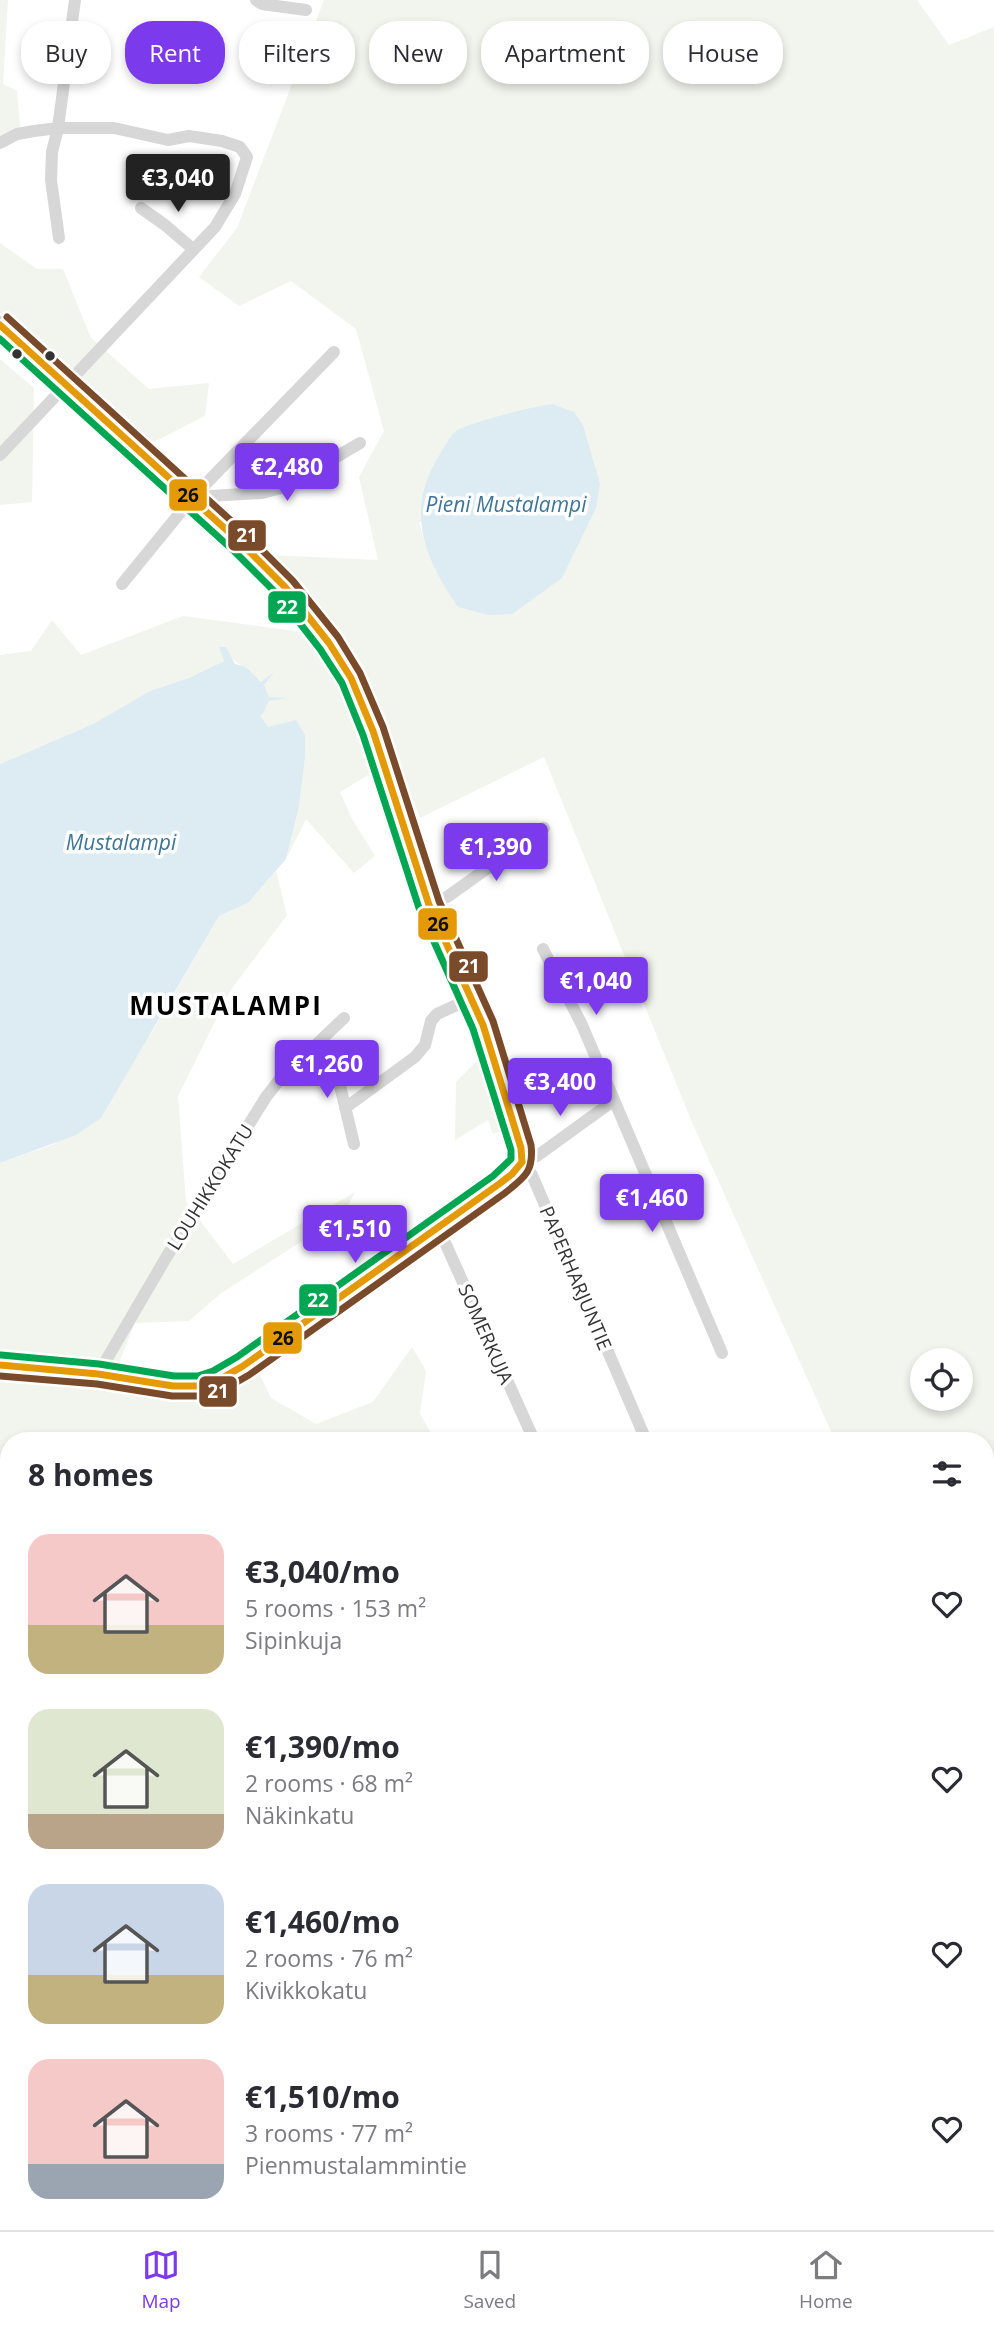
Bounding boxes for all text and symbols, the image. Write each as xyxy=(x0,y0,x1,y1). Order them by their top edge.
chip: Buy xyxy=(21,21,111,84)
chip: Rent xyxy=(125,21,225,84)
chip: Filters xyxy=(239,21,355,84)
chip: New xyxy=(369,21,467,84)
chip: Apartment xyxy=(481,21,649,84)
chip: House xyxy=(663,21,783,84)
pin: €3,040 xyxy=(121,154,235,214)
text: €3,040 xyxy=(142,161,214,193)
unlabelled marker xyxy=(10,347,24,361)
unlabelled marker xyxy=(43,349,57,363)
pin: €2,480 xyxy=(230,444,344,503)
text: €2,480 xyxy=(251,450,323,482)
line badge: 26 xyxy=(168,478,208,512)
text: 26 xyxy=(177,482,199,508)
water label: Pieni Mustalampi xyxy=(426,490,587,518)
line badge: 21 xyxy=(227,519,267,552)
text: 21 xyxy=(236,522,258,548)
line badge: 22 xyxy=(267,590,307,624)
text: 22 xyxy=(276,594,298,620)
pin: €1,390 xyxy=(439,824,553,883)
water label: Mustalampi xyxy=(66,828,177,856)
text: €1,390 xyxy=(460,830,532,862)
line badge: 26 xyxy=(417,907,458,941)
text: 26 xyxy=(427,911,449,937)
line badge: 21 xyxy=(448,950,489,983)
text: 21 xyxy=(458,953,480,979)
pin: €1,040 xyxy=(539,958,653,1017)
text: €1,040 xyxy=(560,964,632,996)
district label: MUSTALAMPI xyxy=(129,987,323,1023)
pin: €1,260 xyxy=(270,1040,384,1100)
text: €1,260 xyxy=(291,1047,363,1079)
pin: €3,400 xyxy=(503,1058,617,1118)
text: €3,400 xyxy=(524,1065,596,1097)
street label: LOUHIKKOKATU xyxy=(161,1119,259,1255)
pin: €1,460 xyxy=(595,1174,709,1234)
text: €1,460 xyxy=(616,1181,688,1213)
street label: PAPERHARJUNTIE xyxy=(534,1202,618,1354)
pin: €1,510 xyxy=(298,1206,412,1265)
text: €1,510 xyxy=(319,1212,391,1244)
street label: SOMERKUJA xyxy=(452,1280,520,1388)
line badge: 22 xyxy=(298,1283,338,1317)
text: 22 xyxy=(307,1287,329,1313)
line badge: 26 xyxy=(262,1321,303,1355)
text: 26 xyxy=(272,1325,294,1351)
map controls xyxy=(910,1348,973,1411)
button: locate xyxy=(910,1348,973,1411)
line badge: 21 xyxy=(198,1375,238,1408)
text: 21 xyxy=(207,1378,229,1404)
text: 8 homes xyxy=(28,1454,153,1495)
icon: filters xyxy=(928,1455,966,1493)
text: €3,040/mo xyxy=(245,1551,400,1592)
icon: home xyxy=(84,1562,168,1646)
icon: heart xyxy=(928,1585,966,1623)
text: 5 rooms · 153 m² xyxy=(245,1592,426,1624)
text: Sipinkuja xyxy=(245,1624,342,1656)
text: €1,390/mo xyxy=(245,1726,400,1767)
icon: home xyxy=(84,1737,168,1821)
icon: heart xyxy=(928,1760,966,1798)
text: 2 rooms · 68 m² xyxy=(245,1767,413,1799)
text: Näkinkatu xyxy=(245,1799,354,1831)
text: €1,460/mo xyxy=(245,1901,400,1942)
icon: home xyxy=(84,1912,168,1996)
icon: heart xyxy=(928,1935,966,1973)
text: 2 rooms · 76 m² xyxy=(245,1942,413,1974)
text: Kivikkokatu xyxy=(245,1974,367,2006)
text: €1,510/mo xyxy=(245,2076,400,2117)
icon: home xyxy=(84,2087,168,2171)
icon: heart xyxy=(928,2110,966,2148)
text: 3 rooms · 77 m² xyxy=(245,2117,413,2149)
text: Pienmustalammintie xyxy=(245,2149,467,2181)
tab: Map xyxy=(141,2246,181,2314)
tab: Saved xyxy=(463,2246,516,2314)
tab: Home xyxy=(799,2246,853,2314)

